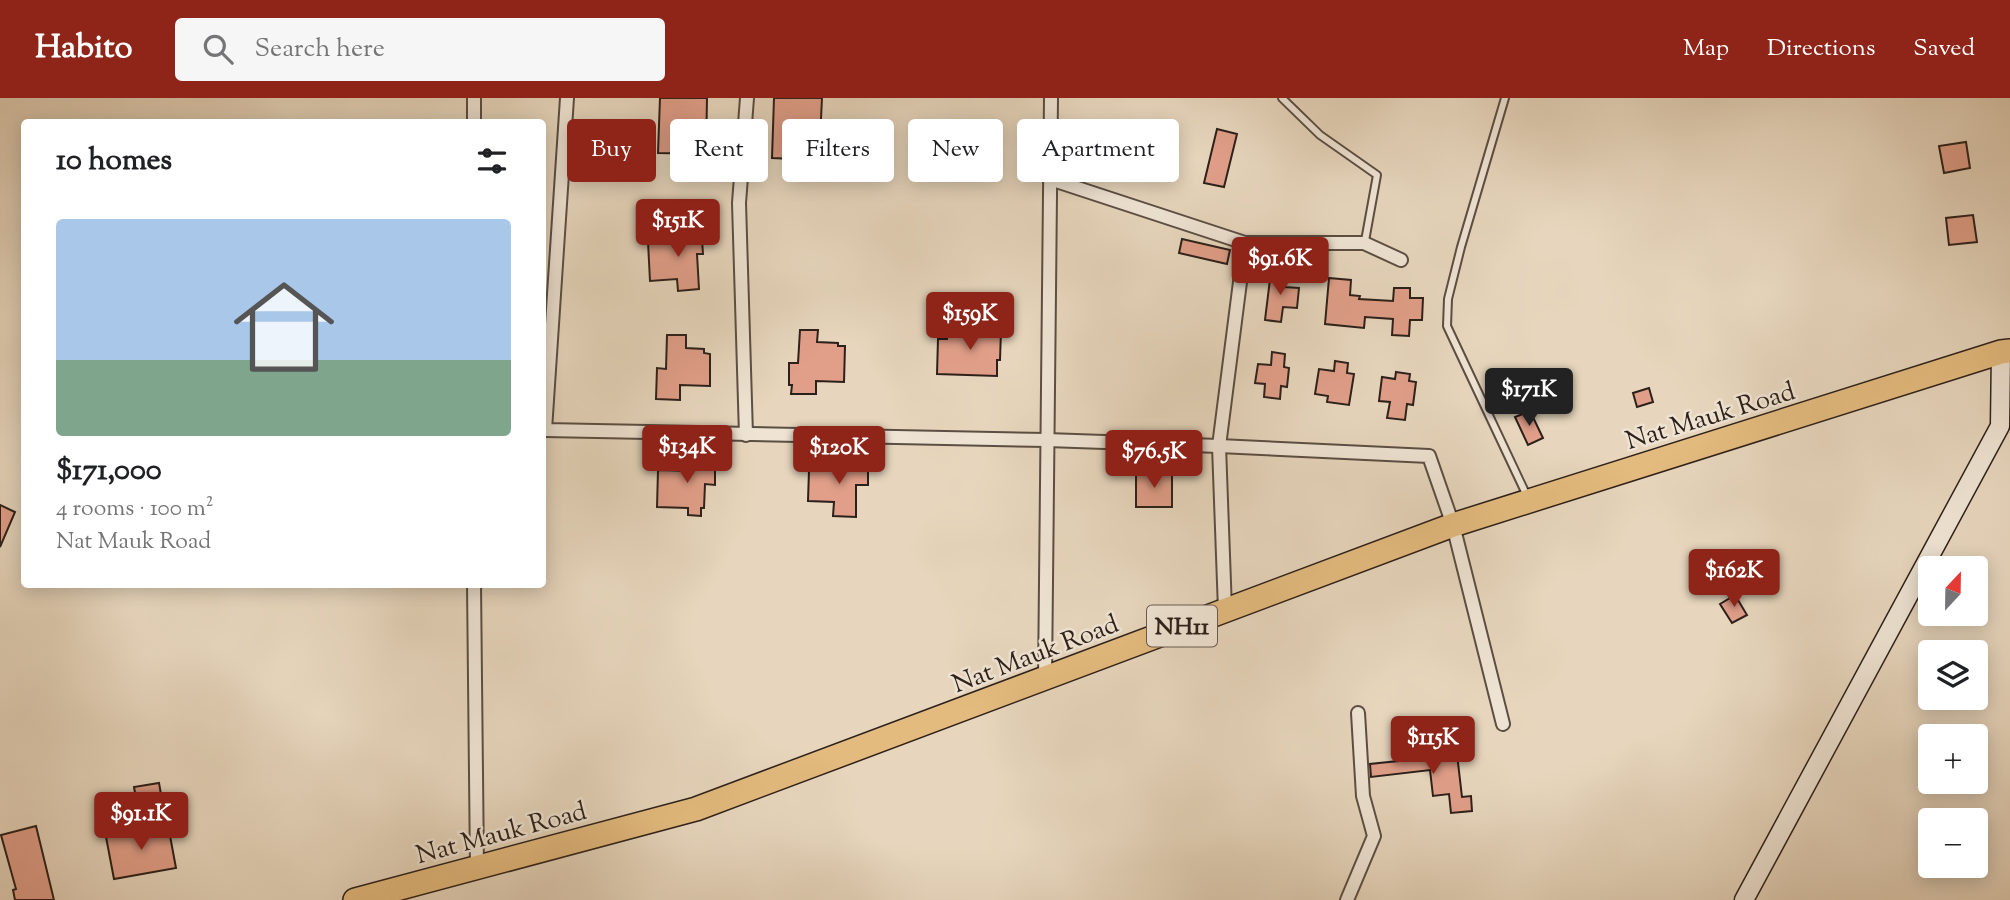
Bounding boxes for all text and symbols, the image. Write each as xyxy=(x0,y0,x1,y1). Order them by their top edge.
search box xyxy=(175,18,665,81)
text: Habito xyxy=(35,25,133,73)
icon: search xyxy=(199,30,237,68)
text: Search here xyxy=(255,31,385,68)
text: Map xyxy=(1683,32,1729,66)
text: Directions xyxy=(1767,32,1875,66)
text: Saved xyxy=(1913,32,1975,66)
chip: Buy xyxy=(567,119,656,182)
chip: Rent xyxy=(670,119,768,182)
chip: Filters xyxy=(782,119,894,182)
chip: New xyxy=(908,119,1003,182)
chip: Apartment xyxy=(1017,119,1179,182)
text: 10 homes xyxy=(56,140,172,183)
icon: filters xyxy=(473,142,511,180)
pin: $151K xyxy=(629,200,727,259)
text: $151K xyxy=(652,205,704,238)
pin: $91.6K xyxy=(1223,238,1337,297)
text: $91.6K xyxy=(1248,243,1312,276)
icon: home xyxy=(221,264,347,390)
pin: $159K xyxy=(921,292,1019,352)
text: $159K xyxy=(942,298,998,331)
pin: $171K xyxy=(1480,368,1578,428)
text: $171K xyxy=(1501,374,1557,407)
street label: Nat Mauk Road xyxy=(1621,374,1800,461)
pin: $134K xyxy=(638,426,736,485)
pin: $120K xyxy=(790,426,888,486)
pin: $76.5K xyxy=(1097,430,1211,490)
text: $134K xyxy=(658,431,716,464)
text: $120K xyxy=(809,432,869,465)
text: $76.5K xyxy=(1121,436,1187,469)
text: $171,000 xyxy=(56,450,162,493)
text: 4 rooms · 100 m² xyxy=(56,493,214,526)
text: Nat Mauk Road xyxy=(56,526,211,559)
pin: $162K xyxy=(1685,550,1783,609)
text: $162K xyxy=(1705,555,1763,588)
north arrow xyxy=(1918,556,1988,626)
map controls xyxy=(1918,556,1988,878)
road number: NH11 xyxy=(1147,606,1217,646)
street label: Nat Mauk Road xyxy=(947,607,1125,704)
button: layers xyxy=(1918,640,1988,710)
pin: $115K xyxy=(1384,716,1482,776)
text: $115K xyxy=(1407,722,1459,755)
button: + xyxy=(1918,724,1988,794)
pin: $91.1K xyxy=(84,792,198,852)
street label: Nat Mauk Road xyxy=(412,794,591,875)
text: $91.1K xyxy=(110,798,172,831)
button: − xyxy=(1918,808,1988,878)

